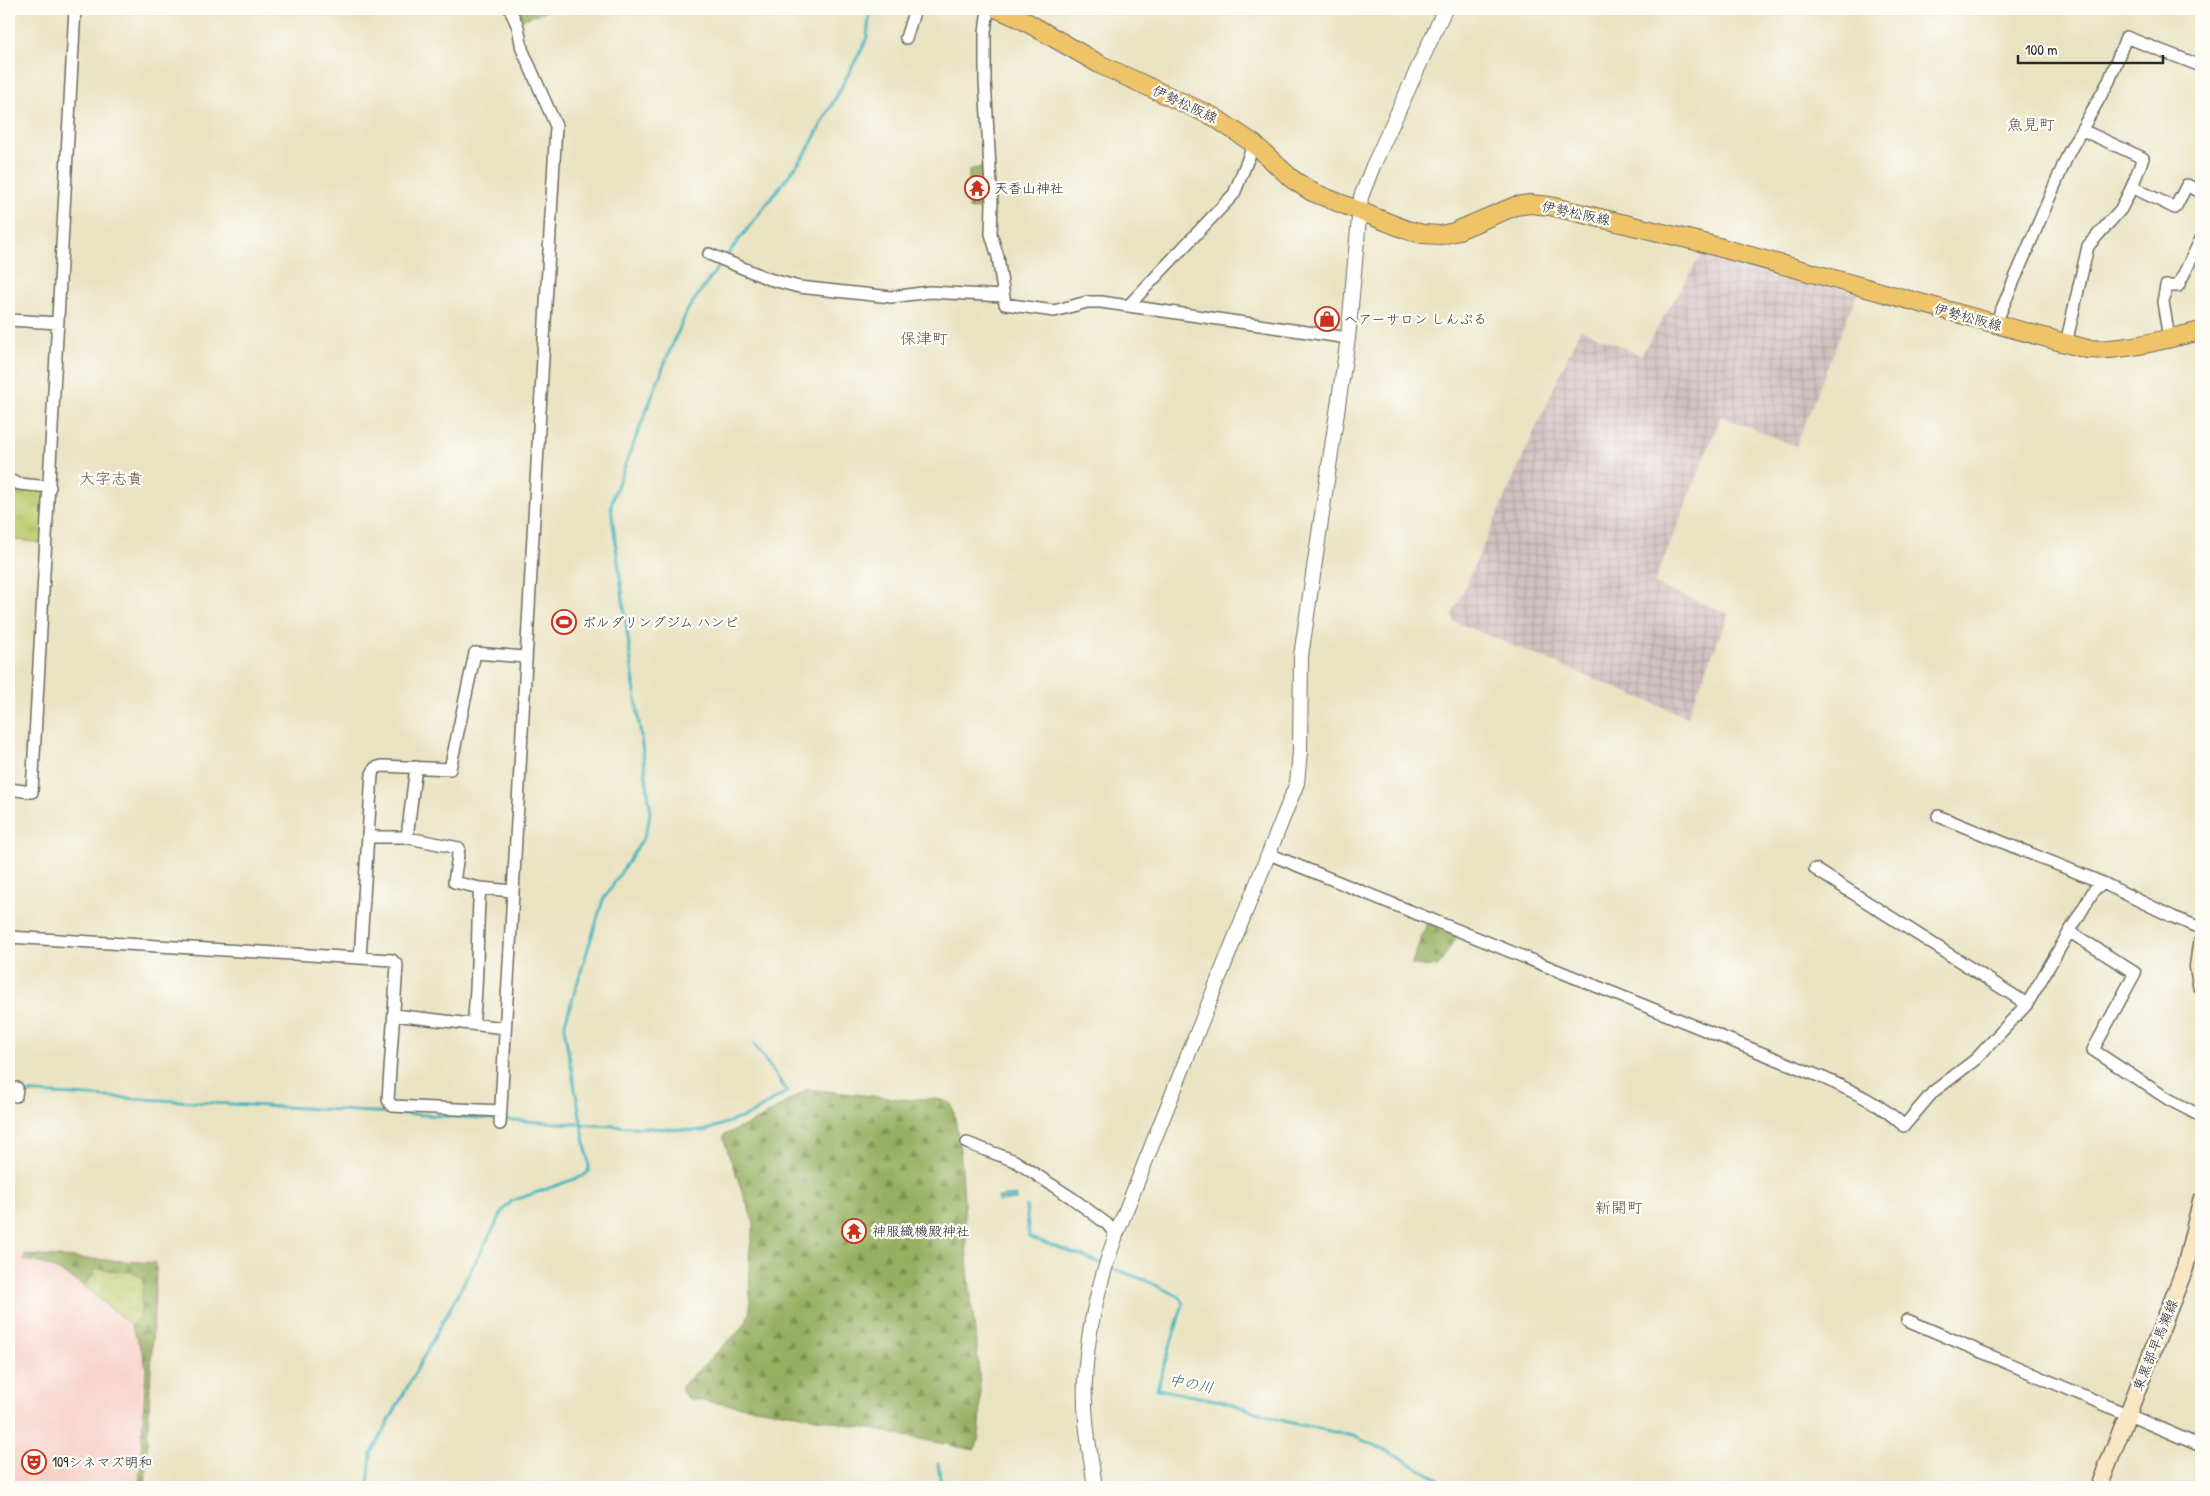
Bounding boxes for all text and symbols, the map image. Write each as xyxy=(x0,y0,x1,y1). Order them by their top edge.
scale bar xyxy=(2018,32,2162,64)
text: 100 m xyxy=(2025,39,2058,60)
street label: 伊勢松阪線 xyxy=(1149,80,1221,127)
district label: 魚見町 xyxy=(2007,113,2055,135)
temple icon: 天香山神社 xyxy=(964,175,990,201)
place label: 天香山神社 xyxy=(994,178,1064,197)
street label: 伊勢松阪線 xyxy=(1540,196,1612,229)
street label: 伊勢松阪線 xyxy=(1932,298,2004,335)
shop icon: ヘアーサロン しんぷる xyxy=(1314,306,1340,332)
place label: ヘアーサロン しんぷる xyxy=(1344,309,1487,328)
district label: 保津町 xyxy=(900,327,948,349)
district label: 大字志貴 xyxy=(79,467,143,489)
sports icon: ボルダリングジム ハンピ xyxy=(551,609,577,635)
place label: ボルダリングジム ハンピ xyxy=(582,612,738,631)
district label: 新開町 xyxy=(1595,1196,1643,1218)
temple icon: 神服織機殿神社 xyxy=(841,1218,867,1244)
place label: 神服織機殿神社 xyxy=(872,1221,970,1240)
street label: 東黒部早馬瀬線 xyxy=(2127,1296,2182,1394)
water label: 中の川 xyxy=(1167,1369,1215,1398)
theatre icon: 109シネマズ明和 xyxy=(21,1449,47,1475)
place label: 109シネマズ明和 xyxy=(52,1452,153,1471)

